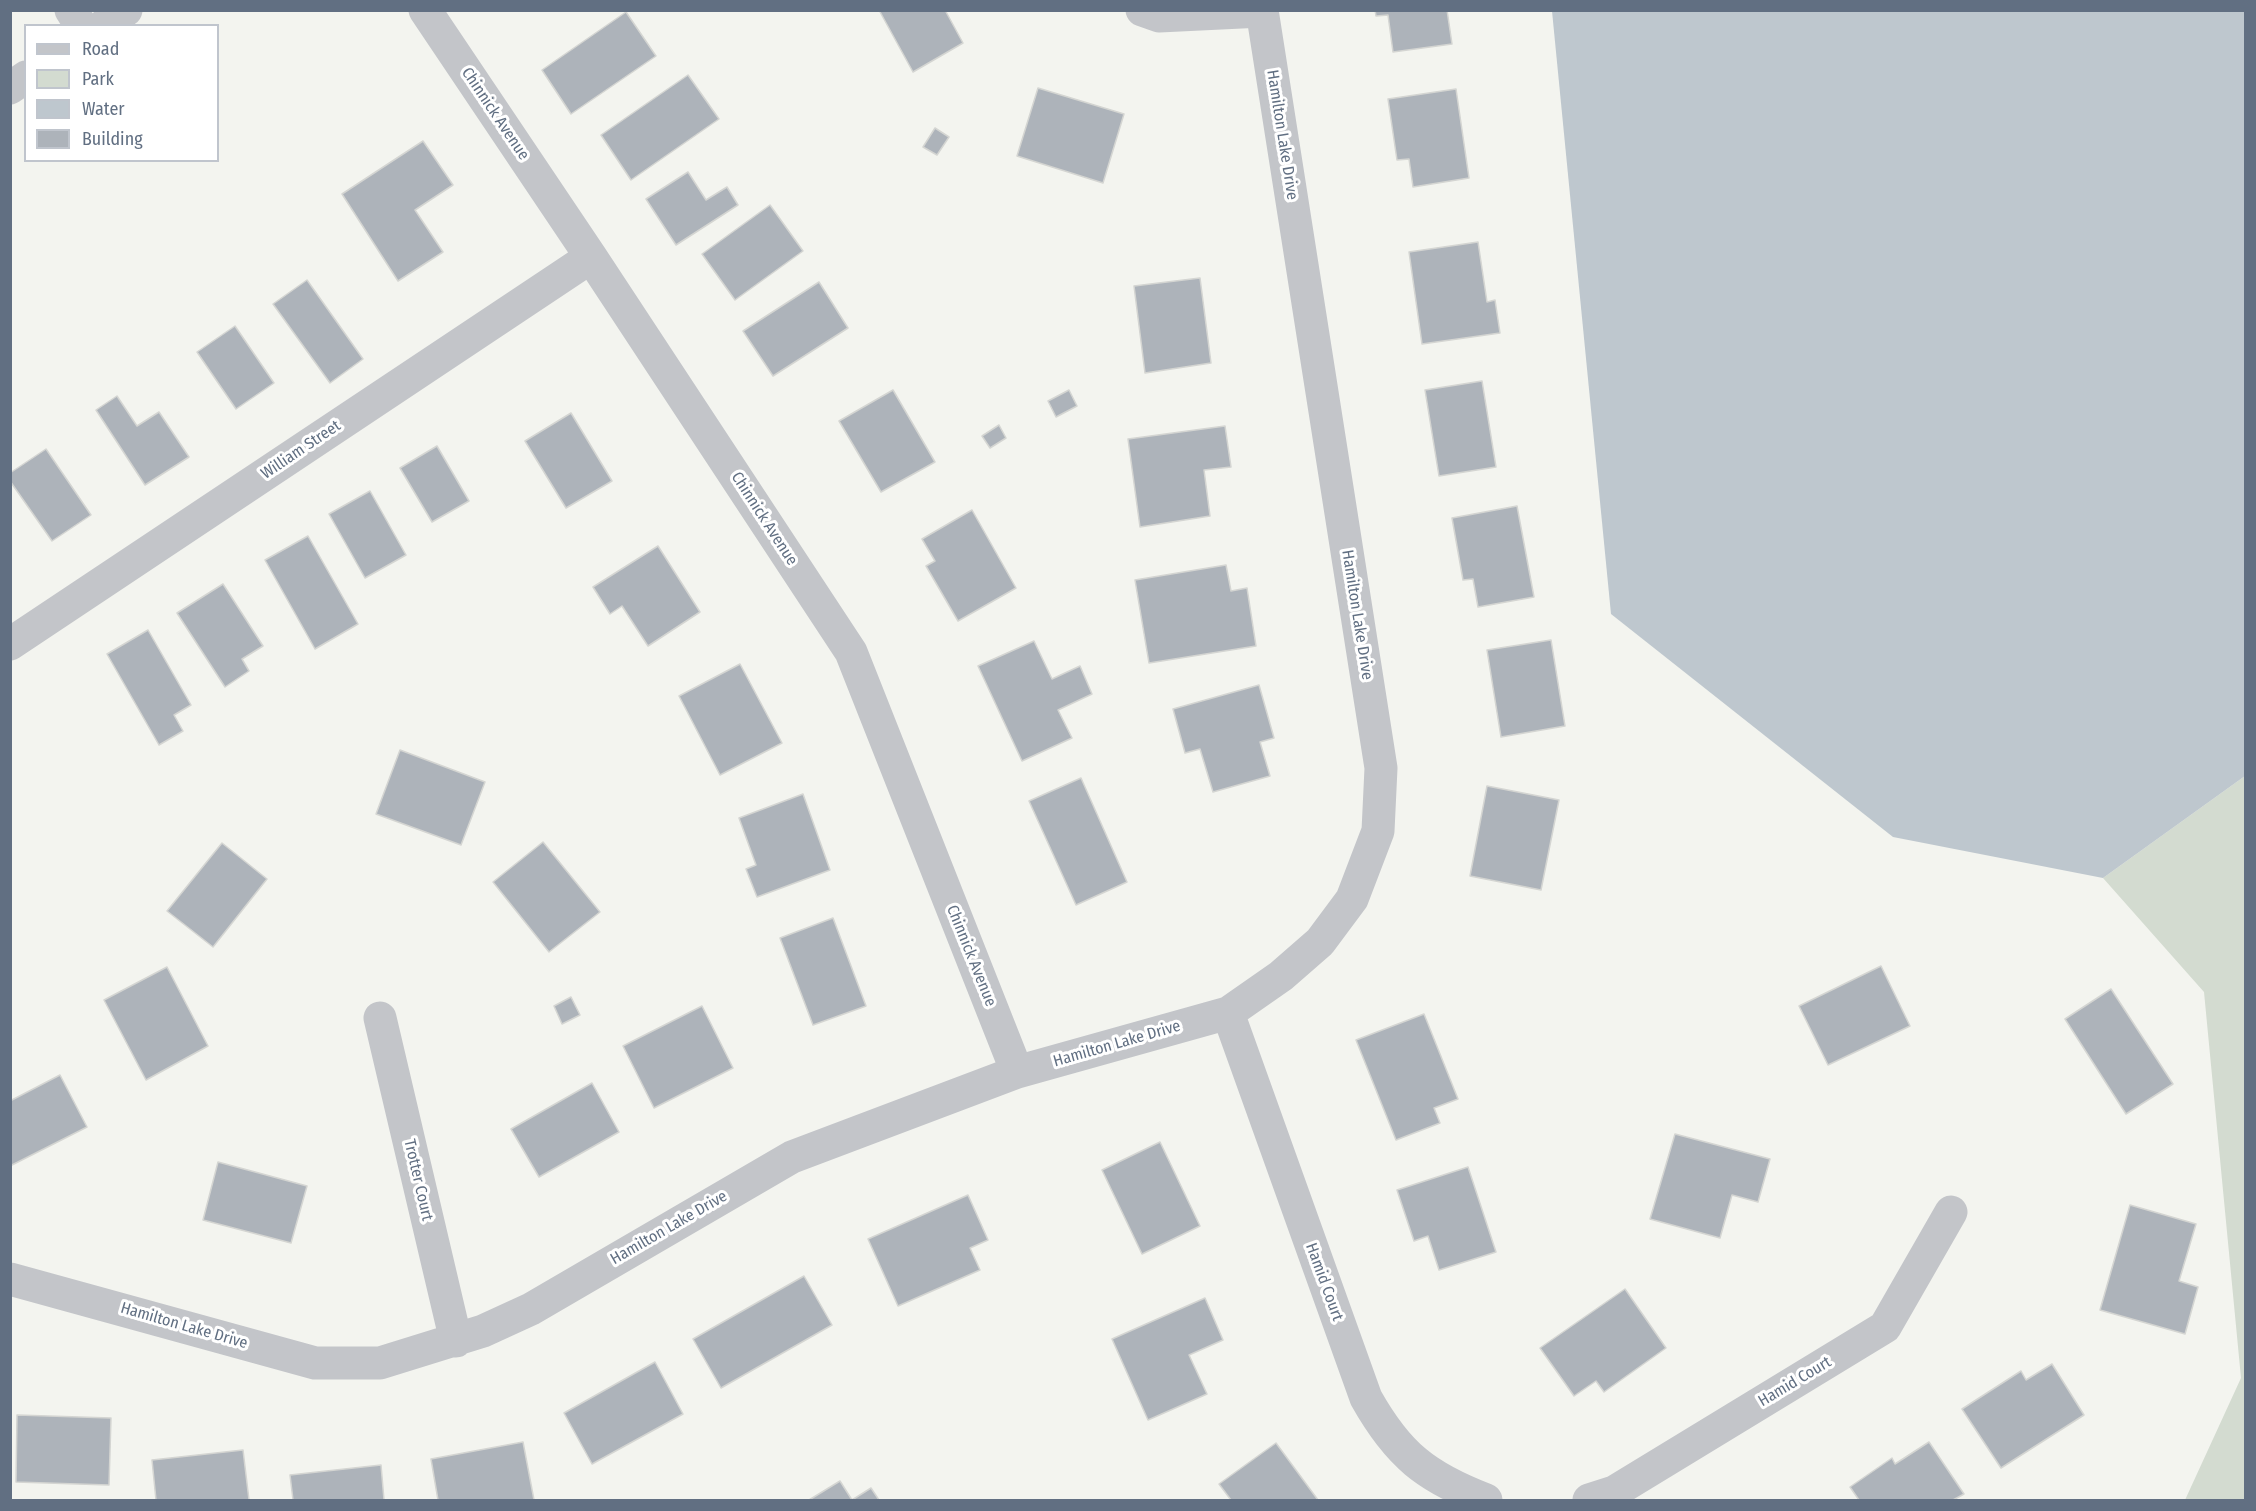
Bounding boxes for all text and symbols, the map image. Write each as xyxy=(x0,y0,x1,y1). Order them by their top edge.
legend xyxy=(24,24,219,162)
text: Road xyxy=(82,38,119,60)
street label: Chinnick Avenue xyxy=(457,64,533,164)
text: Park xyxy=(82,68,114,90)
street label: Hamilton Lake Drive xyxy=(1262,69,1302,201)
text: Water xyxy=(82,98,125,120)
text: Building xyxy=(82,128,143,150)
street label: William Street xyxy=(258,416,344,484)
street label: Chinnick Avenue xyxy=(727,469,801,569)
street label: Hamilton Lake Drive xyxy=(1337,549,1377,681)
street label: Chinnick Avenue xyxy=(942,903,1000,1009)
street label: Hamilton Lake Drive xyxy=(1051,1017,1183,1071)
street label: Trotter Court xyxy=(399,1137,437,1223)
street label: Hamilton Lake Drive xyxy=(607,1187,731,1269)
street label: Hamid Court xyxy=(1301,1240,1347,1324)
street label: Hamilton Lake Drive xyxy=(118,1299,250,1353)
street label: Hamid Court xyxy=(1755,1353,1835,1411)

